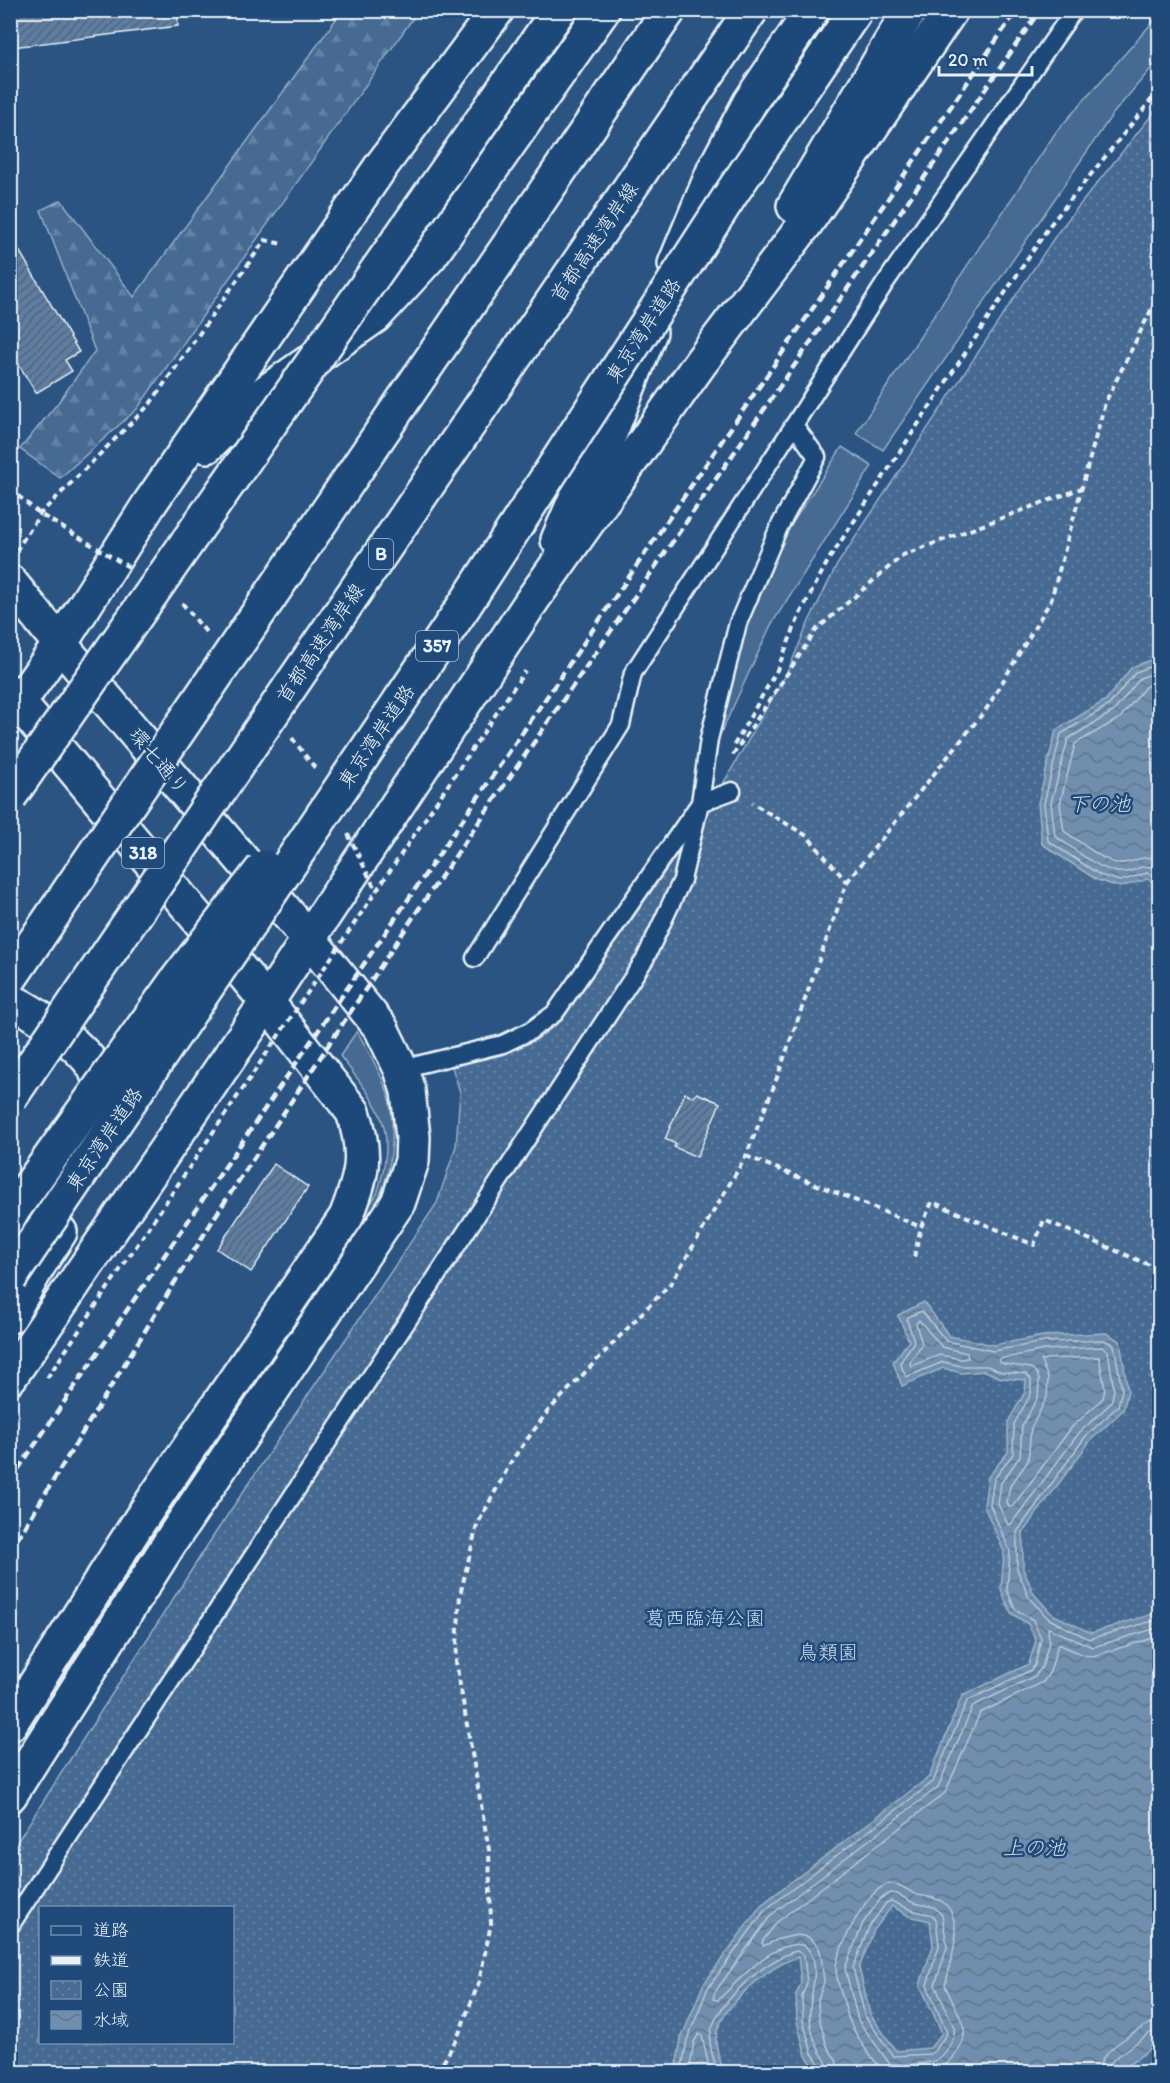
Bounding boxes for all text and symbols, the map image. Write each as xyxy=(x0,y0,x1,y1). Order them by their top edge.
scale bar xyxy=(939,39,1032,77)
text: 20 m xyxy=(948,49,988,71)
street label: 首都高速湾岸線 xyxy=(545,177,643,307)
street label: 東京湾岸道路 xyxy=(600,273,686,387)
road number: B xyxy=(369,539,393,569)
street label: 首都高速湾岸線 xyxy=(271,578,369,708)
road number: 357 xyxy=(416,631,458,661)
street label: 東京湾岸道路 xyxy=(332,680,420,792)
street label: 環七通り xyxy=(124,723,194,799)
water label: 下の池 xyxy=(1068,791,1131,816)
road number: 318 xyxy=(122,838,164,868)
street label: 東京湾岸道路 xyxy=(60,1083,148,1195)
park label: 葛西臨海公園 xyxy=(645,1606,765,1630)
park label: 鳥類園 xyxy=(798,1640,858,1664)
water label: 上の池 xyxy=(1003,1835,1066,1860)
legend xyxy=(39,1906,234,2044)
text: 道路 xyxy=(93,1919,129,1941)
text: 鉄道 xyxy=(93,1949,129,1971)
text: 公園 xyxy=(93,1979,129,2001)
text: 水域 xyxy=(93,2009,129,2031)

